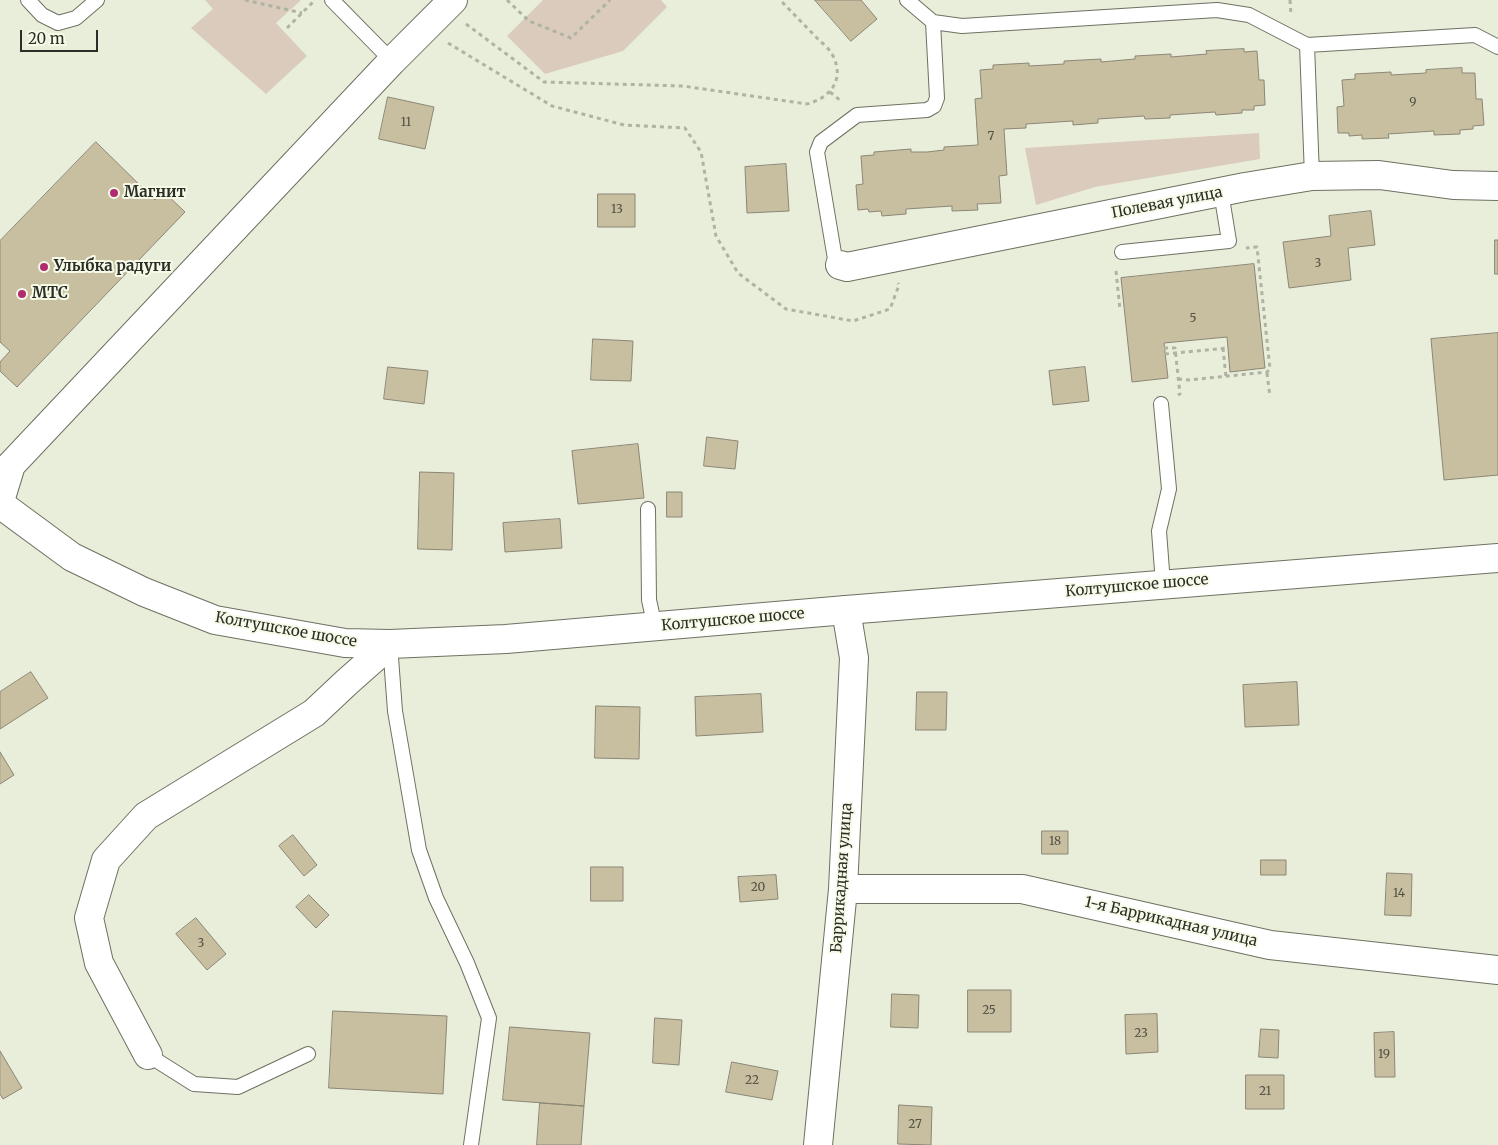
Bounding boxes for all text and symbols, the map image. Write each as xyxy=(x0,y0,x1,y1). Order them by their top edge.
scale bar xyxy=(22,20,100,52)
text: 20 m xyxy=(28,29,65,48)
house number: 9 xyxy=(1409,96,1417,110)
house number: 11 xyxy=(401,116,411,130)
house number: 7 xyxy=(988,130,994,144)
street label: Полевая улица xyxy=(1110,183,1224,223)
place label: Магнит xyxy=(124,184,186,202)
marker: Магнит xyxy=(108,187,120,199)
house number: 13 xyxy=(611,203,623,217)
house number: 3 xyxy=(1315,257,1321,271)
place label: Улыбка радуги xyxy=(54,258,171,276)
marker: Улыбка радуги xyxy=(38,261,50,273)
place label: МТС xyxy=(32,285,68,303)
marker: МТС xyxy=(16,288,28,300)
house number: 5 xyxy=(1189,312,1197,326)
street label: Колтушское шоссе xyxy=(1065,571,1209,601)
street label: Колтушское шоссе xyxy=(661,605,805,635)
street label: Колтушское шоссе xyxy=(214,609,358,651)
street label: Баррикадная улица xyxy=(828,802,856,954)
house number: 18 xyxy=(1049,835,1061,849)
house number: 20 xyxy=(751,881,765,895)
house number: 14 xyxy=(1393,887,1405,901)
street label: 1-я Баррикадная улица xyxy=(1083,893,1259,951)
house number: 3 xyxy=(198,937,204,951)
house number: 25 xyxy=(982,1004,996,1018)
house number: 23 xyxy=(1134,1027,1148,1041)
house number: 19 xyxy=(1378,1048,1390,1062)
house number: 22 xyxy=(745,1074,759,1088)
house number: 21 xyxy=(1259,1085,1271,1099)
house number: 27 xyxy=(908,1118,922,1132)

